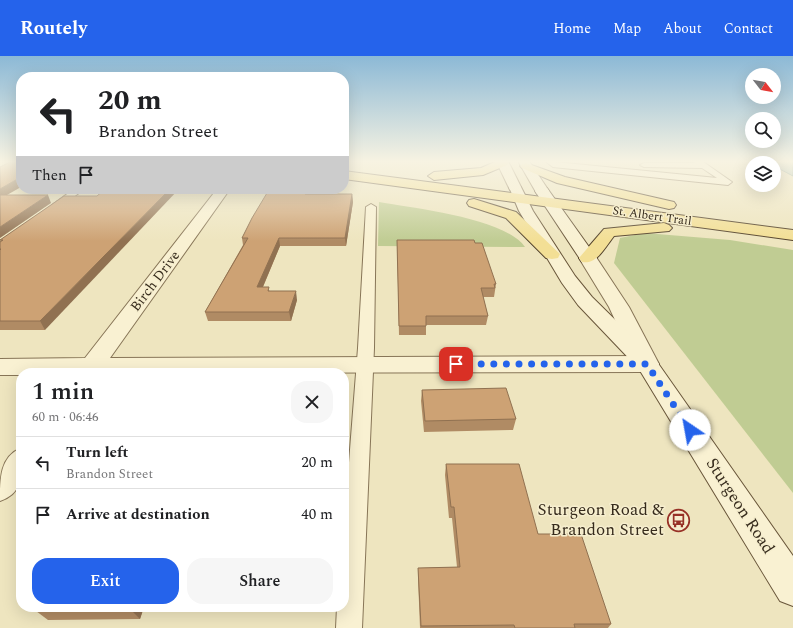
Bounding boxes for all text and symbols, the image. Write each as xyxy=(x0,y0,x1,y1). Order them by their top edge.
text: Routely xyxy=(20,14,87,43)
text: Home xyxy=(553,18,591,39)
text: Map xyxy=(613,18,641,39)
text: About xyxy=(663,18,702,39)
text: Contact xyxy=(724,18,773,39)
north arrow xyxy=(745,68,781,104)
map controls xyxy=(745,68,781,192)
text: 20 m xyxy=(98,79,162,122)
icon: left xyxy=(32,88,84,140)
button: search xyxy=(745,112,781,148)
text: Brandon Street xyxy=(98,118,218,145)
button: layers xyxy=(745,156,781,192)
text: Then xyxy=(32,164,67,187)
icon: arrive xyxy=(75,164,97,186)
street label: St. Albert Trail xyxy=(611,201,693,231)
street label: Birch Drive xyxy=(125,246,185,316)
pin xyxy=(439,347,473,381)
icon: arrive xyxy=(445,353,467,375)
text: 1 min xyxy=(32,374,94,410)
button: close xyxy=(291,381,333,423)
text: 60 m · 06:46 xyxy=(32,407,98,427)
position arrow xyxy=(669,409,711,451)
text: Turn left xyxy=(66,441,128,464)
text: 20 m xyxy=(301,451,333,474)
icon: left xyxy=(32,452,54,474)
street label: Sturgeon Road xyxy=(699,453,781,559)
text: Brandon Street xyxy=(66,464,153,484)
place label: Sturgeon Road & Brandon Street xyxy=(537,497,664,543)
text: Arrive at destination xyxy=(66,503,210,526)
text: 40 m xyxy=(301,503,333,526)
icon: arrive xyxy=(32,504,54,526)
bus stop icon: Sturgeon Road & Brandon Street xyxy=(666,507,692,533)
button: Exit xyxy=(32,558,179,604)
button: Share xyxy=(187,558,333,604)

